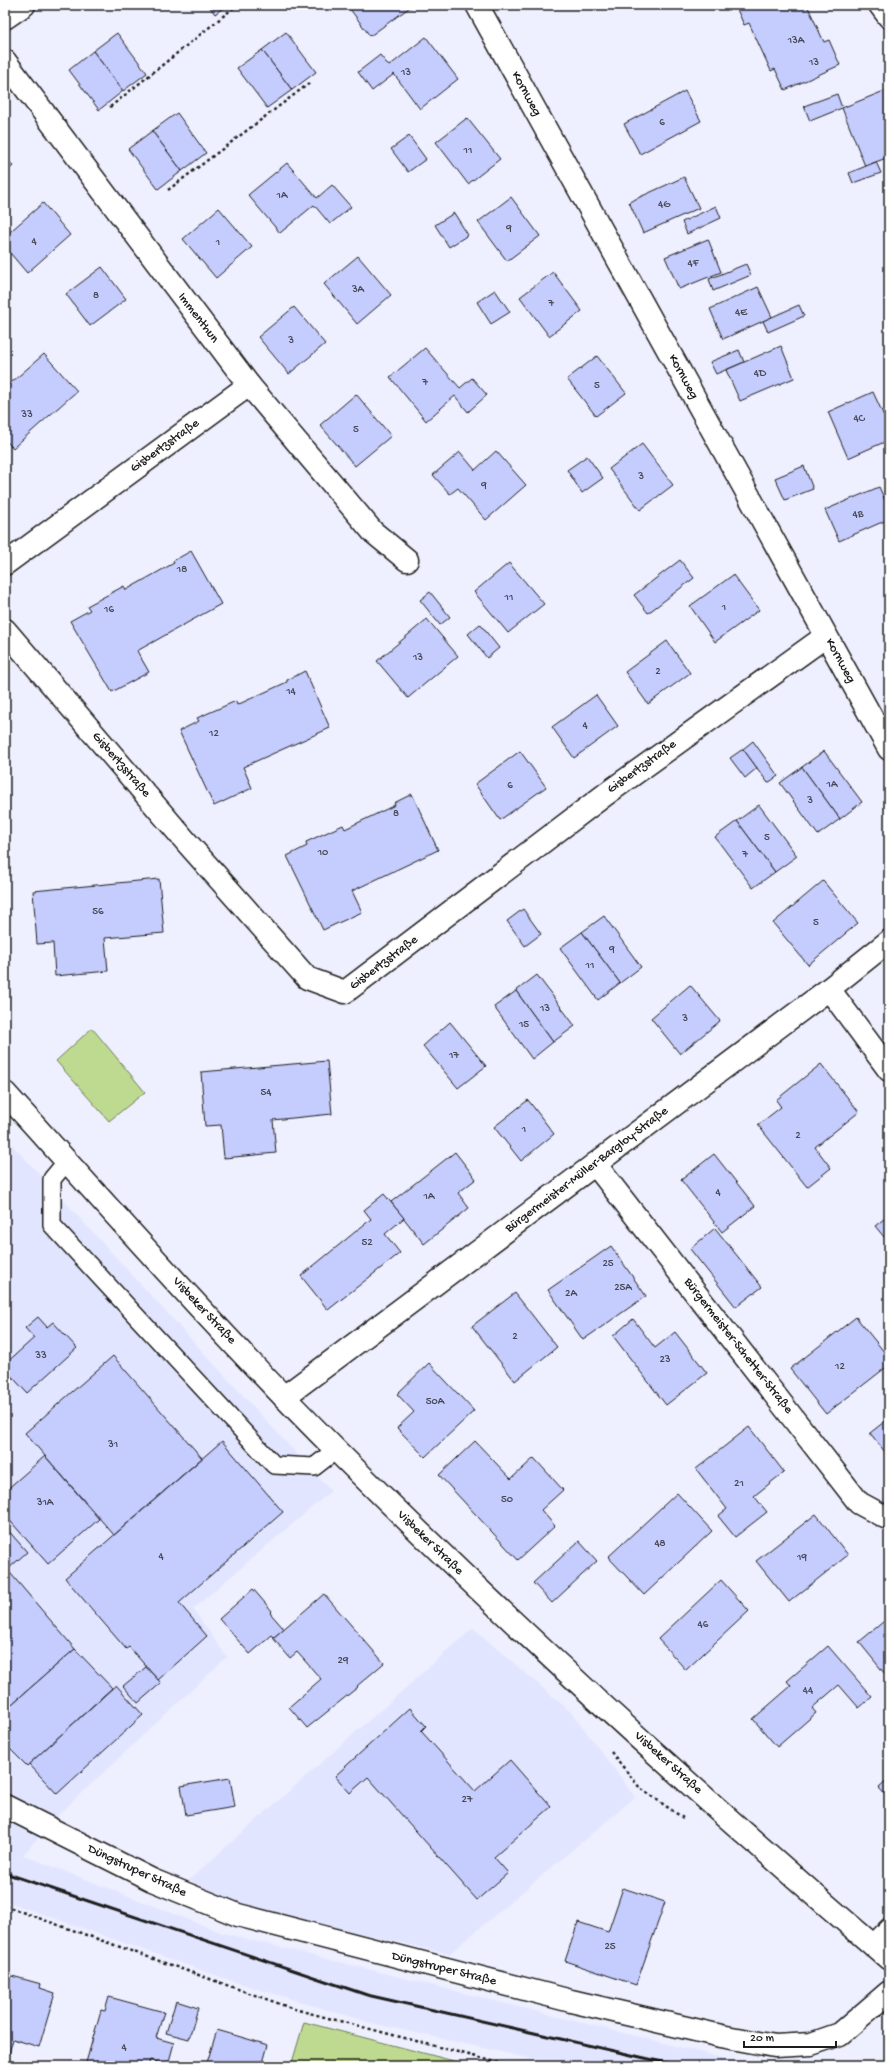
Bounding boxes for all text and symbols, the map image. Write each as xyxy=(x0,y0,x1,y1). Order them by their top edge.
house number: 13A xyxy=(787,35,805,47)
house number: 13 xyxy=(808,57,819,69)
house number: 13 xyxy=(400,67,411,79)
street label: Kornweg xyxy=(508,69,544,119)
house number: 6 xyxy=(659,117,665,129)
house number: 11 xyxy=(463,145,472,157)
house number: 1A xyxy=(276,190,288,202)
house number: 4G xyxy=(658,199,671,211)
house number: 9 xyxy=(505,223,512,235)
house number: 4 xyxy=(31,236,37,248)
house number: 1 xyxy=(215,237,220,249)
house number: 4F xyxy=(688,258,700,270)
house number: 3A xyxy=(351,284,365,296)
house number: 8 xyxy=(93,290,99,302)
street label: Immenthun xyxy=(174,290,222,347)
house number: 7 xyxy=(547,298,554,310)
house number: 4E xyxy=(735,307,748,319)
house number: 3 xyxy=(287,335,294,347)
street label: Kornweg xyxy=(665,352,701,402)
house number: 4D xyxy=(754,368,767,380)
house number: 7 xyxy=(421,377,428,389)
house number: 5 xyxy=(594,380,600,392)
house number: 33 xyxy=(20,409,33,421)
house number: 4C xyxy=(853,413,866,425)
street label: Gisbertzstraße xyxy=(128,416,203,476)
house number: 5 xyxy=(353,424,359,436)
house number: 3 xyxy=(637,471,644,483)
house number: 9 xyxy=(480,480,487,492)
house number: 4B xyxy=(853,509,864,521)
house number: 18 xyxy=(176,564,187,576)
house number: 11 xyxy=(504,592,513,604)
house number: 1 xyxy=(721,602,726,614)
house number: 16 xyxy=(103,604,114,616)
street label: Kornweg xyxy=(822,636,858,686)
house number: 13 xyxy=(412,652,423,664)
house number: 2 xyxy=(655,666,661,678)
house number: 14 xyxy=(285,686,297,698)
house number: 4 xyxy=(582,720,588,732)
house number: 12 xyxy=(208,728,220,740)
street label: Gisbertzstraße xyxy=(89,729,154,801)
street label: Gisbertzstraße xyxy=(605,737,680,797)
house number: 1A xyxy=(826,779,838,791)
house number: 6 xyxy=(507,780,513,792)
house number: 3 xyxy=(806,795,813,807)
house number: 8 xyxy=(393,808,399,820)
house number: 5 xyxy=(764,832,770,844)
house number: 10 xyxy=(317,847,328,859)
house number: 7 xyxy=(741,849,748,861)
house number: 56 xyxy=(92,906,104,918)
house number: 5 xyxy=(813,917,819,929)
street label: Gisbertzstraße xyxy=(347,932,421,994)
house number: 9 xyxy=(608,944,615,956)
house number: 11 xyxy=(585,960,594,972)
house number: 13 xyxy=(539,1003,550,1015)
house number: 3 xyxy=(681,1013,688,1025)
house number: 15 xyxy=(518,1019,529,1031)
house number: 17 xyxy=(448,1050,459,1062)
house number: 54 xyxy=(261,1087,272,1099)
street label: Bürgermeister-Müller-Bargloy-Straße xyxy=(502,1104,672,1237)
house number: 1 xyxy=(521,1124,526,1136)
house number: 2 xyxy=(795,1130,801,1142)
house number: 4 xyxy=(715,1187,721,1199)
house number: 1A xyxy=(423,1191,435,1203)
house number: 52 xyxy=(361,1237,373,1249)
house number: 25 xyxy=(602,1258,614,1270)
street label: Visbeker Straße xyxy=(168,1274,239,1348)
street label: Bürgermeister-Schetter-Straße xyxy=(680,1274,796,1417)
house number: 25A xyxy=(614,1282,632,1294)
house number: 2A xyxy=(565,1288,577,1300)
house number: 2 xyxy=(512,1331,518,1343)
house number: 33 xyxy=(34,1350,47,1362)
house number: 23 xyxy=(659,1354,671,1366)
house number: 12 xyxy=(834,1361,846,1373)
house number: 50A xyxy=(426,1396,445,1408)
house number: 31 xyxy=(107,1439,118,1451)
house number: 21 xyxy=(734,1478,744,1490)
house number: 50 xyxy=(501,1494,513,1506)
house number: 31A xyxy=(36,1497,54,1509)
street label: Visbeker Straße xyxy=(393,1507,466,1579)
house number: 48 xyxy=(654,1538,666,1550)
house number: 4 xyxy=(158,1551,164,1563)
house number: 19 xyxy=(796,1552,807,1564)
house number: 46 xyxy=(698,1619,709,1631)
house number: 29 xyxy=(338,1655,349,1667)
house number: 44 xyxy=(803,1685,814,1697)
street label: Visbeker Straße xyxy=(630,1728,705,1798)
house number: 27 xyxy=(461,1794,473,1806)
street label: Düngstruper Straße xyxy=(84,1841,189,1901)
house number: 25 xyxy=(604,1941,616,1953)
street label: Düngstruper Straße xyxy=(389,1948,498,1989)
scale bar xyxy=(744,2023,836,2049)
text: 20 m xyxy=(750,2032,775,2046)
house number: 4 xyxy=(121,2042,127,2054)

